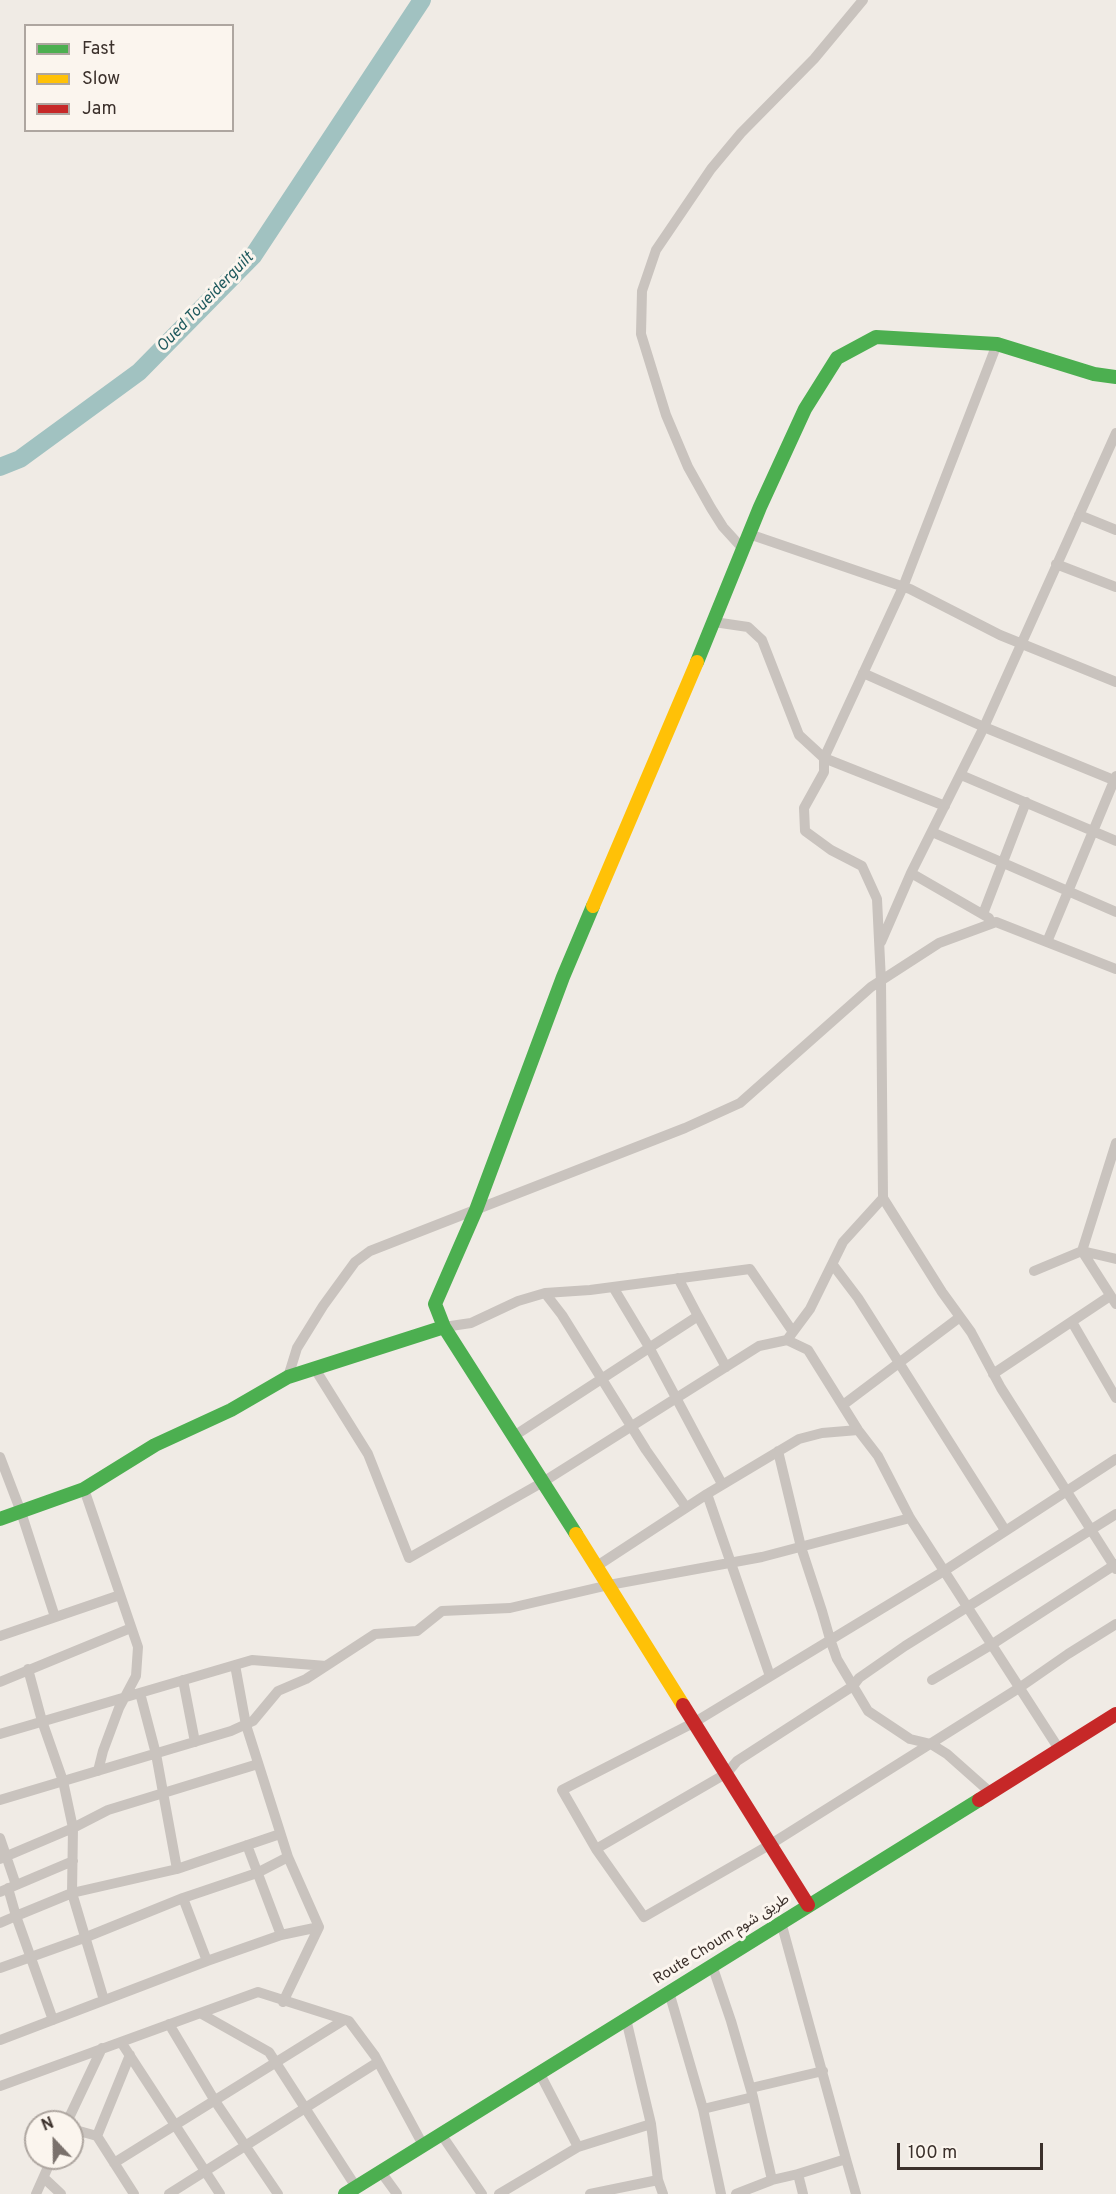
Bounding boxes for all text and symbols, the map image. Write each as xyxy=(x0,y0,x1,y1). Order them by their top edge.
legend xyxy=(24,24,234,132)
text: Fast xyxy=(82,38,115,61)
text: Slow xyxy=(82,68,120,91)
text: Jam xyxy=(82,98,117,121)
water label: Oued Toueiderguilt xyxy=(153,249,259,357)
street label: Route Choum طريق شوم xyxy=(651,1891,793,1989)
north arrow xyxy=(24,2110,84,2170)
text: N xyxy=(39,2114,57,2137)
scale bar xyxy=(900,2131,1046,2169)
text: 100 m xyxy=(908,2142,957,2165)

